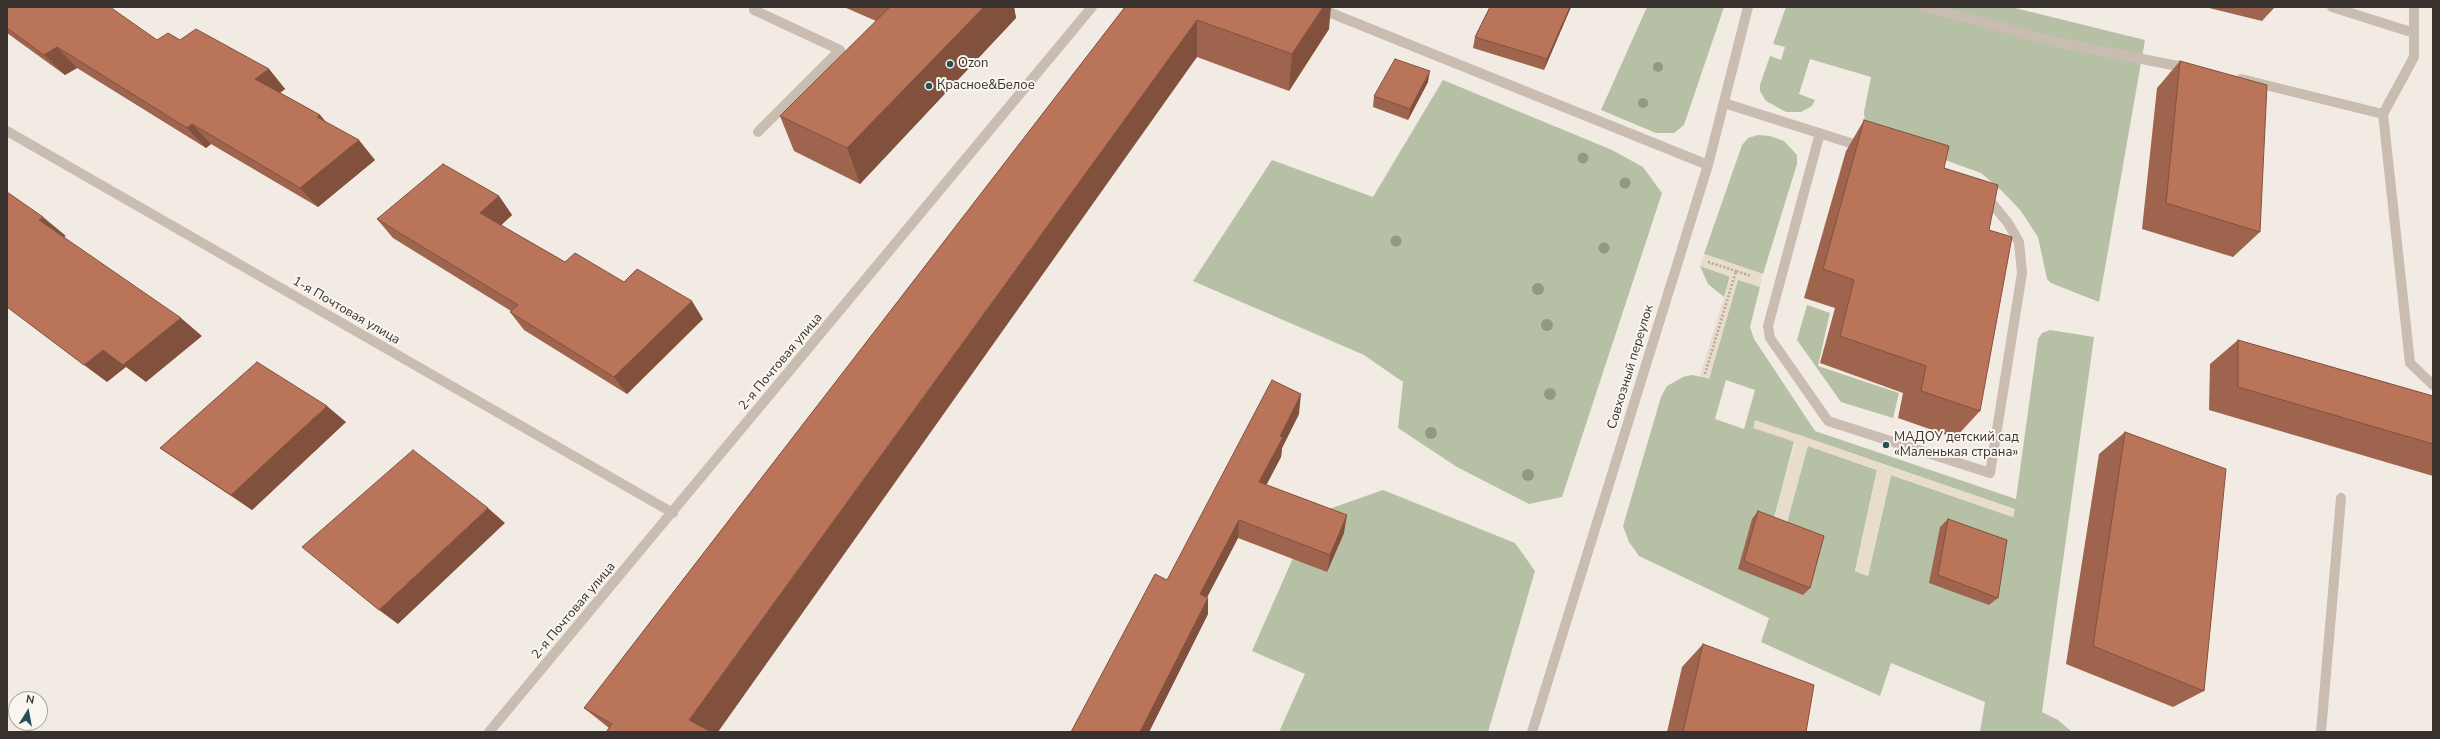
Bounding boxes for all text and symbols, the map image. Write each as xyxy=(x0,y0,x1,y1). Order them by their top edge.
place label: Ozon xyxy=(958,56,988,72)
marker: Ozon xyxy=(945,59,955,69)
place label: Красное&Белое xyxy=(937,78,1035,94)
marker: Красное&Белое xyxy=(924,81,934,91)
street label: 1-я Почтовая улица xyxy=(289,274,403,348)
street label: Совхозный переулок xyxy=(1605,303,1657,431)
street label: 2-я Почтовая улица xyxy=(736,310,826,414)
place label: МАДОУ детский сад «Маленькая страна» xyxy=(1894,430,2019,461)
marker: МАДОУ детский сад «Маленькая страна» xyxy=(1881,440,1891,450)
street label: 2-я Почтовая улица xyxy=(529,559,619,663)
north arrow xyxy=(8,691,48,731)
text: N xyxy=(25,692,36,708)

